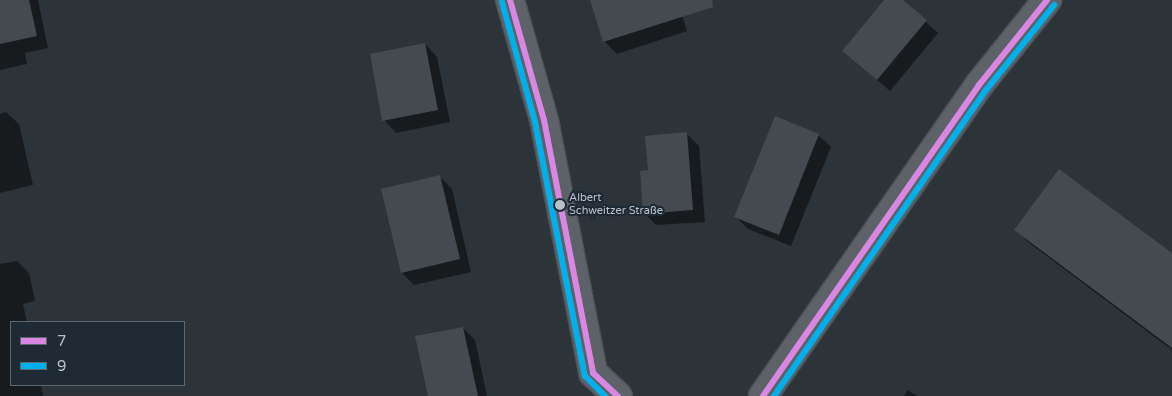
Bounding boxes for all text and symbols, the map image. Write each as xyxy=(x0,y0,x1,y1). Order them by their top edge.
place label: Albert Schweitzer Straße xyxy=(569,192,663,218)
marker: Albert Schweitzer Straße xyxy=(555,200,565,210)
legend xyxy=(10,321,185,386)
text: 7 xyxy=(57,332,66,350)
text: 9 xyxy=(57,357,66,375)

